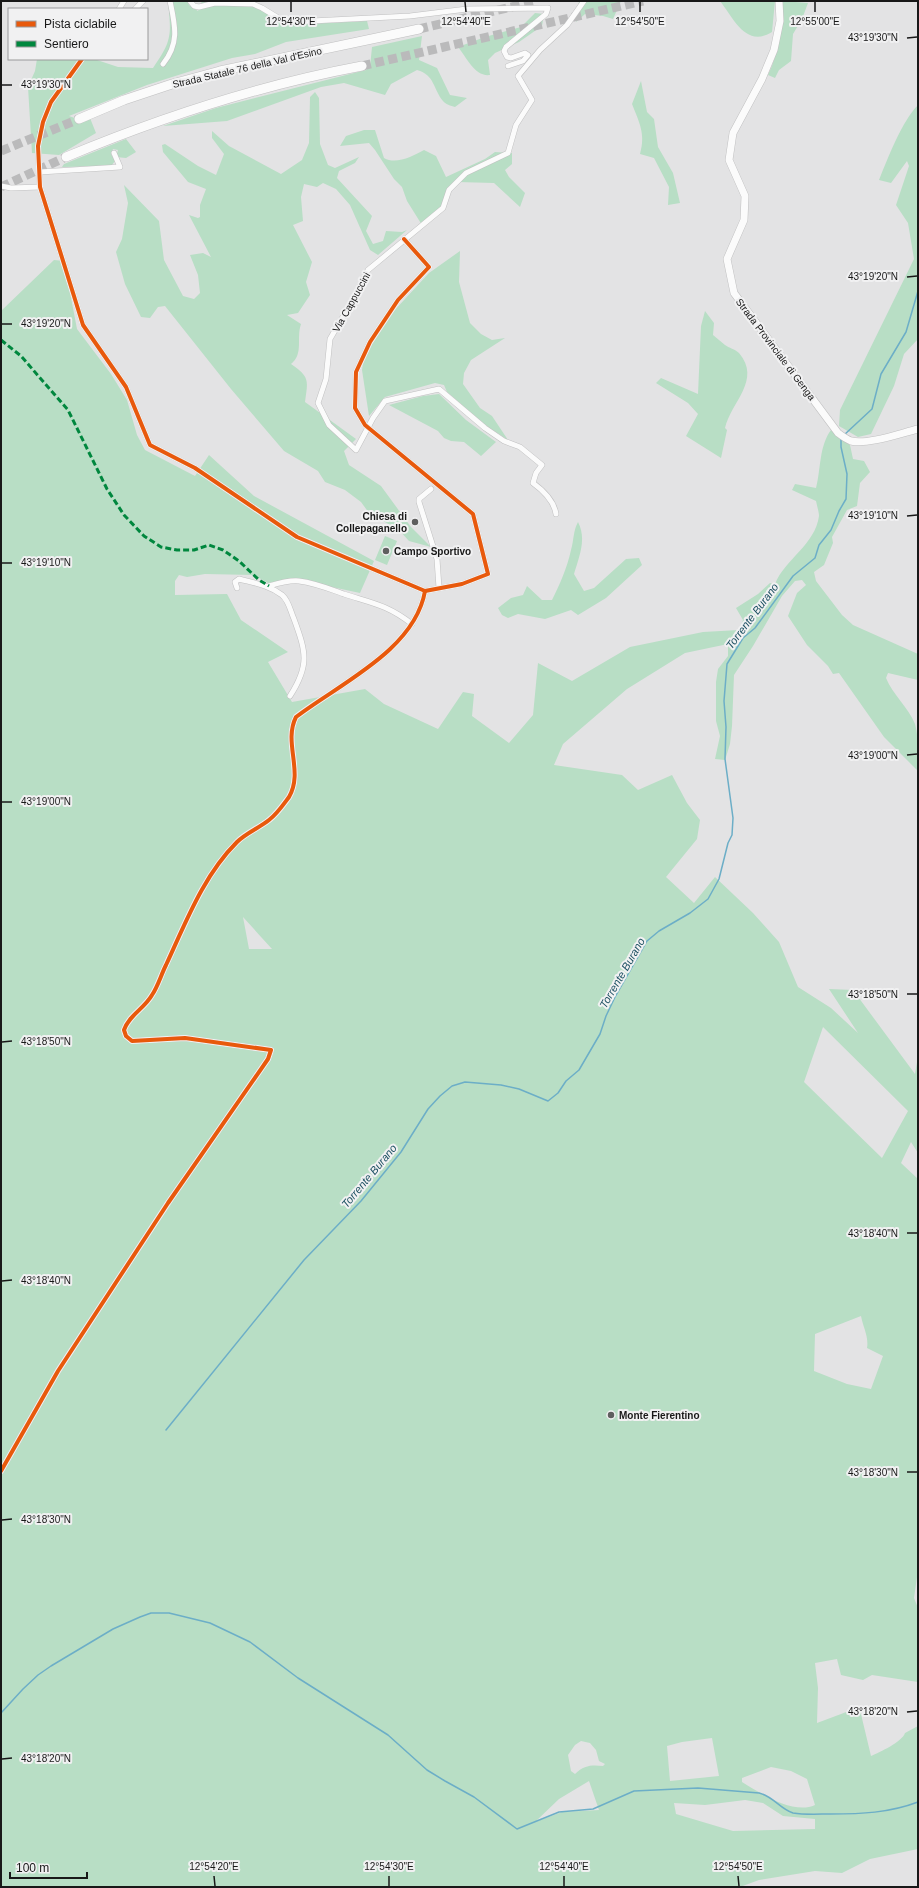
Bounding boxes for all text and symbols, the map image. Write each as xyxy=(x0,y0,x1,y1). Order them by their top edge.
legend xyxy=(8,8,148,60)
text: 12°54'30"E xyxy=(266,16,316,27)
text: 12°54'40"E xyxy=(441,16,491,27)
text: 12°54'50"E xyxy=(615,16,665,27)
text: 12°55'00"E xyxy=(790,16,840,27)
text: Pista ciclabile xyxy=(44,17,117,31)
text: 43°19'30"N xyxy=(848,32,898,43)
text: Sentiero xyxy=(44,37,89,51)
street label: Strada Statale 76 della Val d'Esino xyxy=(171,45,323,90)
text: 43°19'30"N xyxy=(21,79,71,90)
street label: Via Cappuccini xyxy=(330,270,372,334)
text: 43°19'20"N xyxy=(848,271,898,282)
street label: Strada Provinciale di Genga xyxy=(734,296,818,403)
text: 43°19'20"N xyxy=(21,318,71,329)
text: 43°19'10"N xyxy=(848,510,898,521)
place label: Chiesa di Collepaganello xyxy=(336,511,407,534)
marker: Chiesa di Collepaganello xyxy=(410,517,420,527)
marker: Campo Sportivo xyxy=(381,546,391,556)
place label: Campo Sportivo xyxy=(394,546,471,557)
text: 43°19'10"N xyxy=(21,557,71,568)
water label: Torrente Burano xyxy=(723,581,781,651)
text: 43°19'00"N xyxy=(848,750,898,761)
text: 43°19'00"N xyxy=(21,796,71,807)
water label: Torrente Burano xyxy=(597,936,647,1010)
text: 43°18'50"N xyxy=(848,989,898,1000)
text: 43°18'50"N xyxy=(21,1036,71,1047)
water label: Torrente Burano xyxy=(339,1142,399,1210)
text: 43°18'40"N xyxy=(848,1228,898,1239)
text: 43°18'40"N xyxy=(21,1275,71,1286)
marker: Monte Fierentino xyxy=(606,1410,616,1420)
place label: Monte Fierentino xyxy=(619,1410,700,1421)
text: 43°18'30"N xyxy=(848,1467,898,1478)
text: 43°18'30"N xyxy=(21,1514,71,1525)
text: 43°18'20"N xyxy=(848,1706,898,1717)
text: 43°18'20"N xyxy=(21,1753,71,1764)
scale bar xyxy=(10,1854,87,1880)
text: 100 m xyxy=(16,1861,49,1875)
text: 12°54'20"E xyxy=(189,1861,239,1872)
text: 12°54'30"E xyxy=(364,1861,414,1872)
text: 12°54'40"E xyxy=(539,1861,589,1872)
text: 12°54'50"E xyxy=(713,1861,763,1872)

